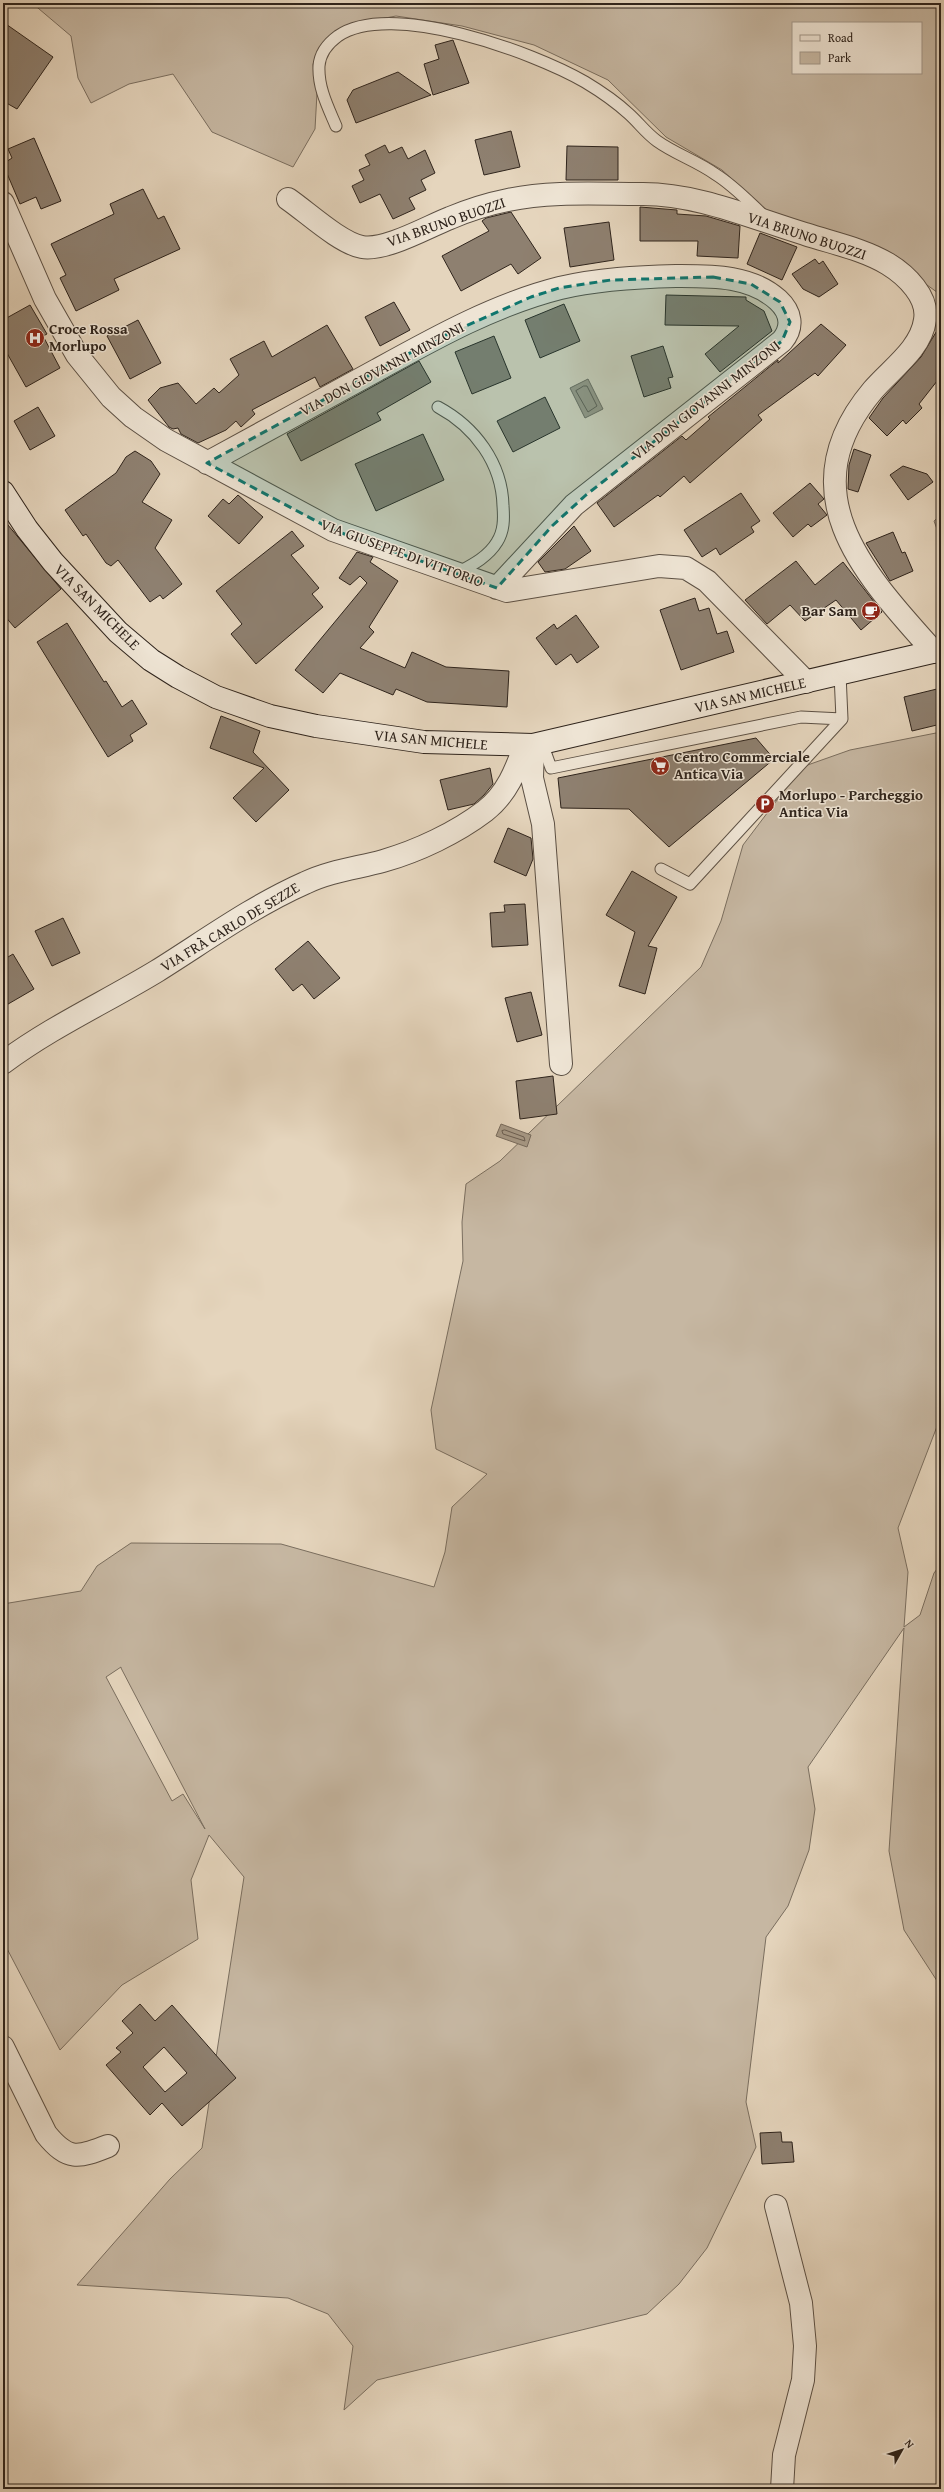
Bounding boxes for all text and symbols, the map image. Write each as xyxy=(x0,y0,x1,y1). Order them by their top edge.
legend xyxy=(792,22,922,74)
text: Road xyxy=(828,29,854,46)
text: Park xyxy=(828,49,852,66)
street label: VIA BRUNO BUOZZI xyxy=(384,191,508,252)
street label: VIA BRUNO BUOZZI xyxy=(745,206,869,265)
street label: VIA DON GIOVANNI MINZONI xyxy=(296,316,468,421)
place label: Croce Rossa Morlupo xyxy=(49,318,128,356)
hospital icon: Croce Rossa Morlupo xyxy=(24,327,46,349)
street label: VIA DON GIOVANNI MINZONI xyxy=(627,335,784,464)
street label: VIA GIUSEPPE DI VITTORIO xyxy=(318,513,487,592)
street label: VIA SAN MICHELE xyxy=(50,559,145,655)
place label: Bar Sam xyxy=(801,600,857,621)
cafe icon: Bar Sam xyxy=(860,600,882,622)
street label: VIA SAN MICHELE xyxy=(692,671,808,718)
street label: VIA SAN MICHELE xyxy=(373,724,489,755)
place label: Centro Commerciale Antica Via xyxy=(674,746,810,784)
supermarket icon: Centro Commerciale Antica Via xyxy=(649,755,671,777)
place label: Morlupo - Parcheggio Antica Via xyxy=(779,784,923,822)
parking icon: Morlupo - Parcheggio Antica Via xyxy=(754,793,776,815)
street label: VIA FRÀ CARLO DE SEZZE xyxy=(156,876,304,976)
north arrow xyxy=(882,2430,922,2470)
text: N xyxy=(901,2436,919,2452)

